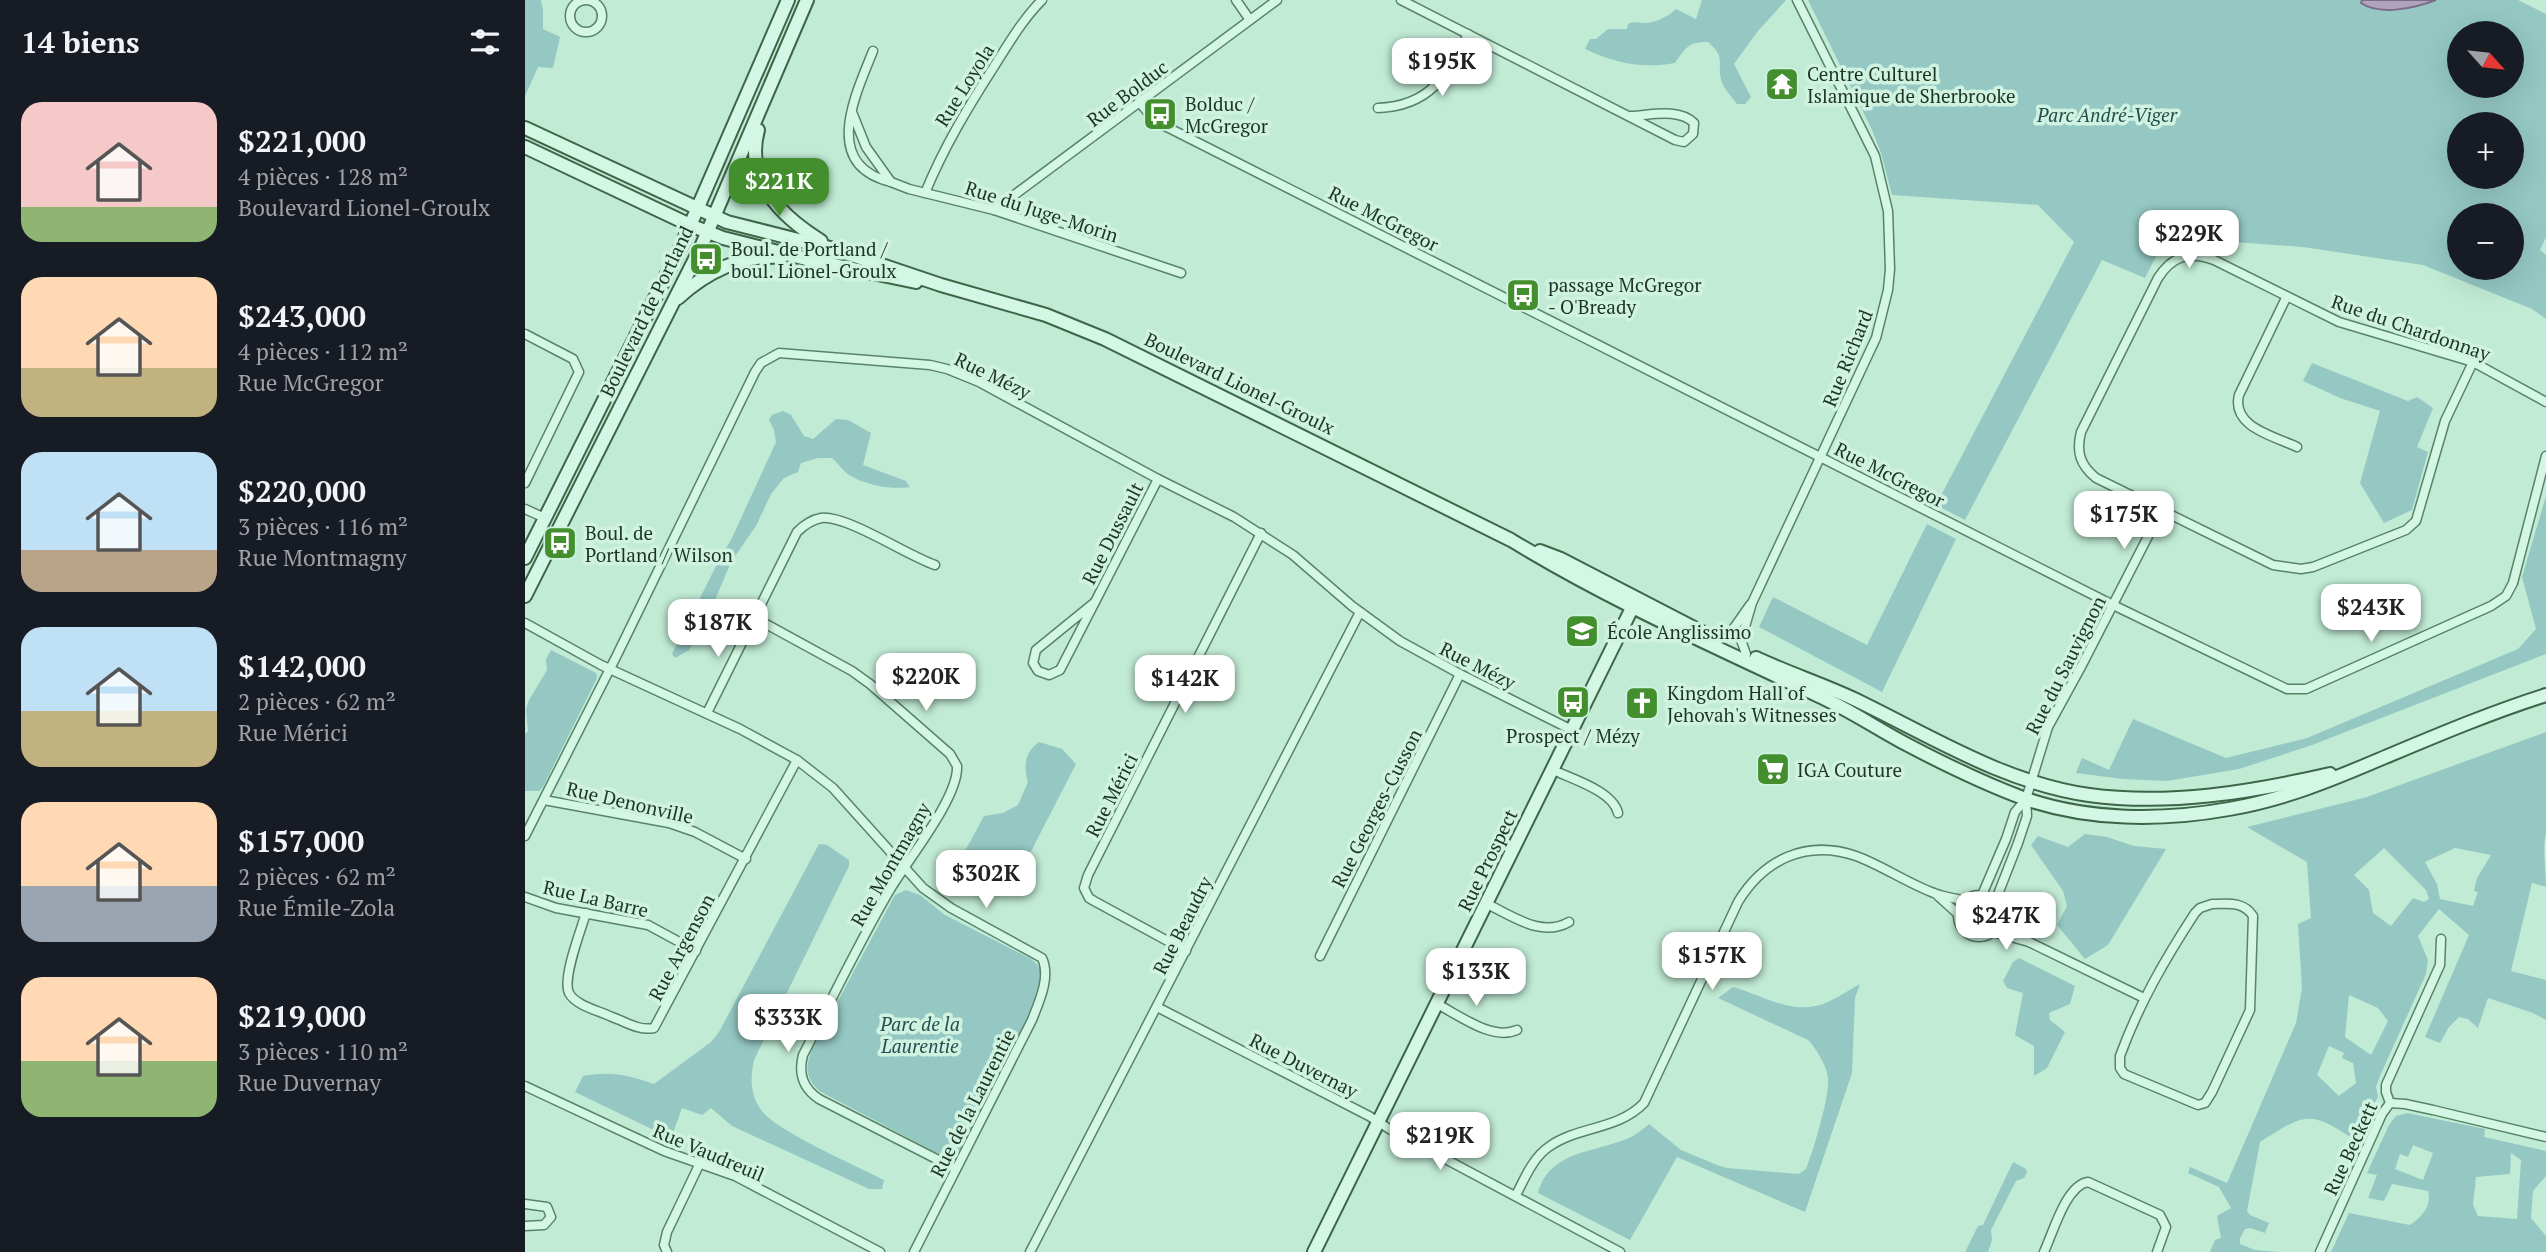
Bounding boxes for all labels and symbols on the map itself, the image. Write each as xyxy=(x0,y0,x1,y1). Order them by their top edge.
north arrow xyxy=(2447,21,2523,98)
pin: $195K xyxy=(1393,38,1491,98)
street label: Rue Loyola xyxy=(929,39,999,131)
street label: Rue Bolduc xyxy=(1081,54,1173,132)
place label: Centre Culturel Islamique de Sherbrooke xyxy=(1807,61,2016,108)
temple icon: Centre Culturel Islamique de Sherbrooke xyxy=(1763,65,1801,103)
place label: Bolduc / McGregor xyxy=(1185,91,1269,138)
bus stop icon: Bolduc / McGregor xyxy=(1141,95,1179,133)
park label: Parc André-Viger xyxy=(2036,102,2178,127)
pin: $221K xyxy=(730,158,828,218)
street label: Rue du Juge-Morin xyxy=(962,174,1122,248)
street label: Rue McGregor xyxy=(1325,180,1444,257)
pin: $229K xyxy=(2140,210,2238,270)
street label: Boulevard de Portland xyxy=(594,221,698,401)
place label: Boul. de Portland / boul. Lionel-Groulx xyxy=(731,236,896,283)
bus stop icon: Boul. de Portland / boul. Lionel-Groulx xyxy=(687,240,725,278)
place label: passage McGregor - O'Bready xyxy=(1548,272,1702,319)
bus stop icon: passage McGregor - O'Bready xyxy=(1504,276,1542,314)
street label: Rue du Chardonnay xyxy=(2328,288,2494,366)
street label: Rue Richard xyxy=(1816,305,1878,410)
street label: Boulevard Lionel-Groulx xyxy=(1141,326,1339,440)
street label: Rue Mézy xyxy=(951,346,1036,404)
street label: Rue McGregor xyxy=(1831,436,1950,513)
street label: Rue Dussault xyxy=(1076,478,1148,588)
pin: $175K xyxy=(2075,491,2173,551)
place label: Boul. de Portland / Wilson xyxy=(585,520,733,567)
bus stop icon: Boul. de Portland / Wilson xyxy=(541,524,579,562)
pin: $243K xyxy=(2322,584,2420,644)
street label: Rue du Sauvignon xyxy=(2019,591,2111,739)
pin: $187K xyxy=(669,600,767,659)
school or university icon: École Anglissimo xyxy=(1563,612,1601,650)
place label: École Anglissimo xyxy=(1607,619,1751,644)
street label: Rue Mézy xyxy=(1436,635,1520,695)
pin: $220K xyxy=(877,654,975,713)
pin: $142K xyxy=(1136,656,1234,715)
place label: Kingdom Hall of Jehovah's Witnesses xyxy=(1667,680,1837,727)
bus stop icon: Prospect / Mézy xyxy=(1554,683,1592,721)
church icon: Kingdom Hall of Jehovah's Witnesses xyxy=(1623,684,1661,722)
place label: Prospect / Mézy xyxy=(1506,723,1640,748)
street label: Rue Georges-Cusson xyxy=(1325,724,1427,892)
street label: Rue Mérici xyxy=(1079,749,1143,841)
supermarket icon: IGA Couture xyxy=(1754,750,1792,788)
place label: IGA Couture xyxy=(1797,757,1902,782)
street label: Rue Denonville xyxy=(564,775,696,829)
street label: Rue Montmagny xyxy=(844,797,936,931)
street label: Rue Prospect xyxy=(1451,805,1523,915)
pin: $302K xyxy=(937,850,1035,910)
street label: Rue Beaudry xyxy=(1147,871,1218,978)
street label: Rue La Barre xyxy=(541,874,651,922)
street label: Rue Argenson xyxy=(642,889,720,1005)
pin: $247K xyxy=(1957,892,2055,952)
pin: $157K xyxy=(1663,932,1761,992)
pin: $133K xyxy=(1427,948,1525,1008)
pin: $333K xyxy=(739,995,837,1054)
park label: Parc de la Laurentie xyxy=(879,1011,960,1058)
street label: Rue de la Laurentie xyxy=(924,1025,1020,1181)
street label: Rue Duvernay xyxy=(1246,1027,1363,1103)
street label: Rue Beckett xyxy=(2317,1097,2383,1199)
pin: $219K xyxy=(1391,1112,1489,1172)
street label: Rue Vaudreuil xyxy=(650,1117,768,1187)

